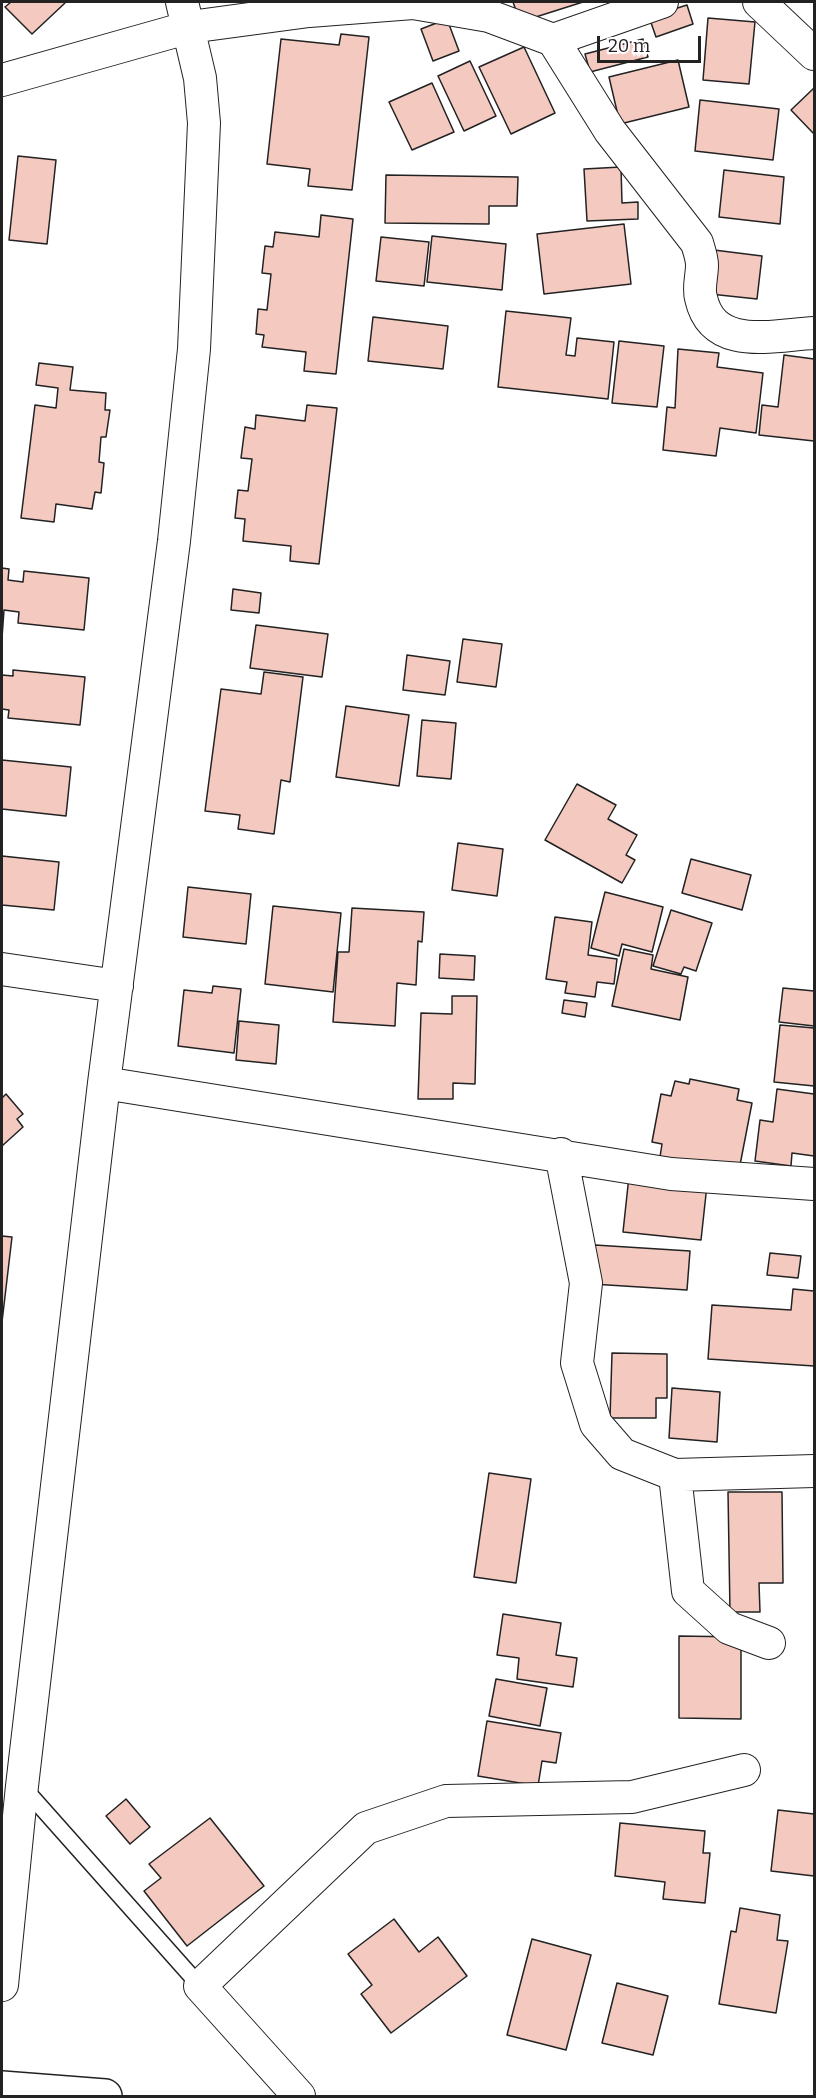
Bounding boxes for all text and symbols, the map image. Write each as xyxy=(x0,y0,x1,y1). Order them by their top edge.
scale bar xyxy=(600,24,704,62)
text: 20 m xyxy=(608,35,650,57)

